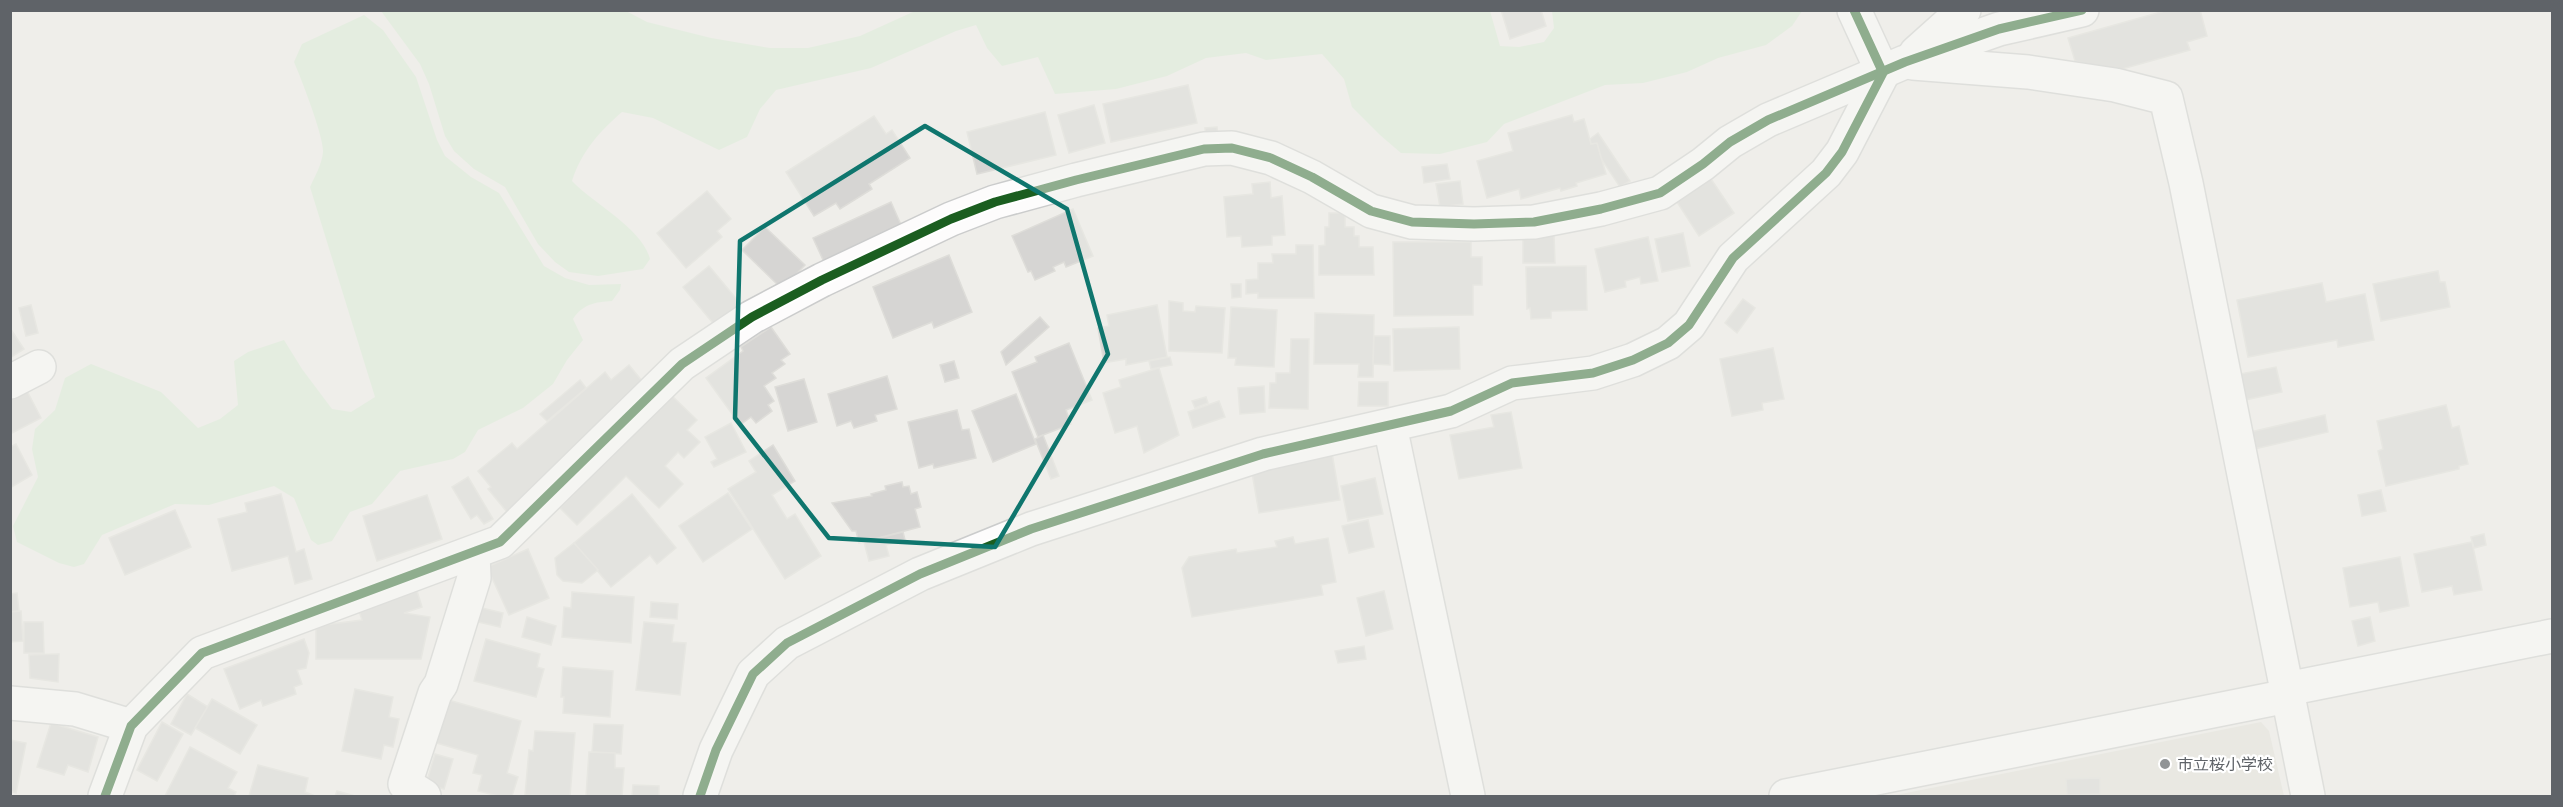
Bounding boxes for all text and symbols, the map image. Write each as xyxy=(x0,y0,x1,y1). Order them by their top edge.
place label: 市立桜小学校 xyxy=(2177,755,2273,774)
marker: 市立桜小学校 xyxy=(2158,757,2172,771)

